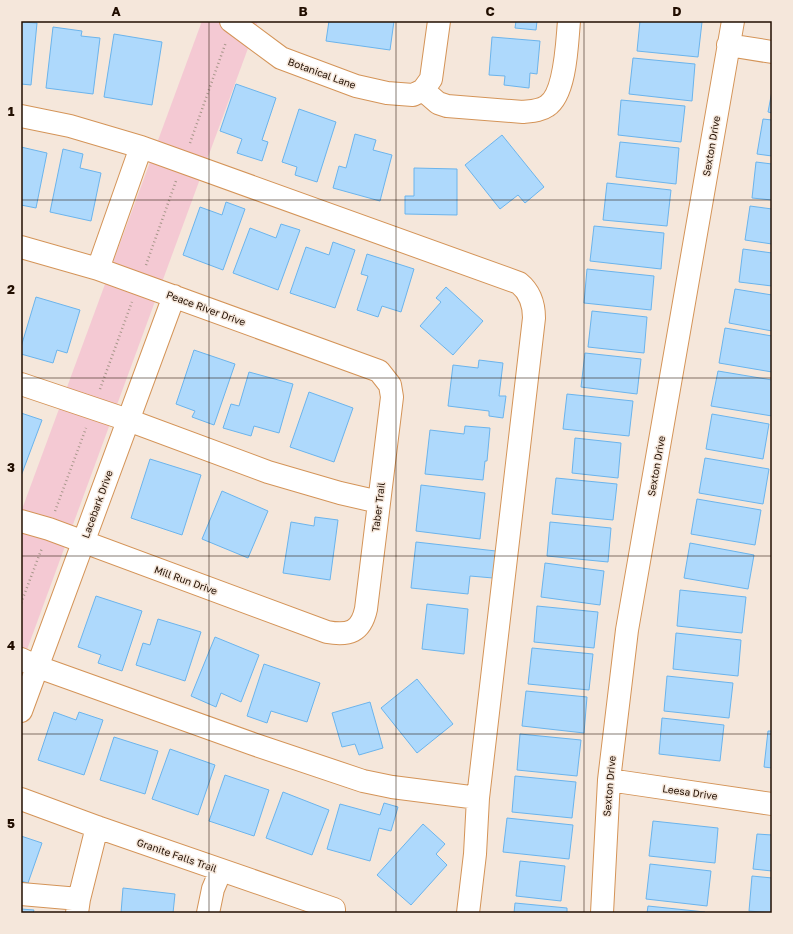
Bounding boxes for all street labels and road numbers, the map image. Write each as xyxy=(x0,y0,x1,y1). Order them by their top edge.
street label: Botanical Lane xyxy=(286,55,358,91)
street label: Sexton Drive xyxy=(700,115,722,177)
street label: Peace River Drive xyxy=(165,288,247,328)
street label: Sexton Drive xyxy=(645,435,667,497)
street label: Lacebark Drive xyxy=(79,468,115,540)
street label: Taber Trail xyxy=(369,481,387,533)
street label: Mill Run Drive xyxy=(153,563,219,597)
street label: Sexton Drive xyxy=(600,755,618,817)
street label: Leesa Drive xyxy=(662,782,718,802)
street label: Granite Falls Trail xyxy=(135,836,219,874)

